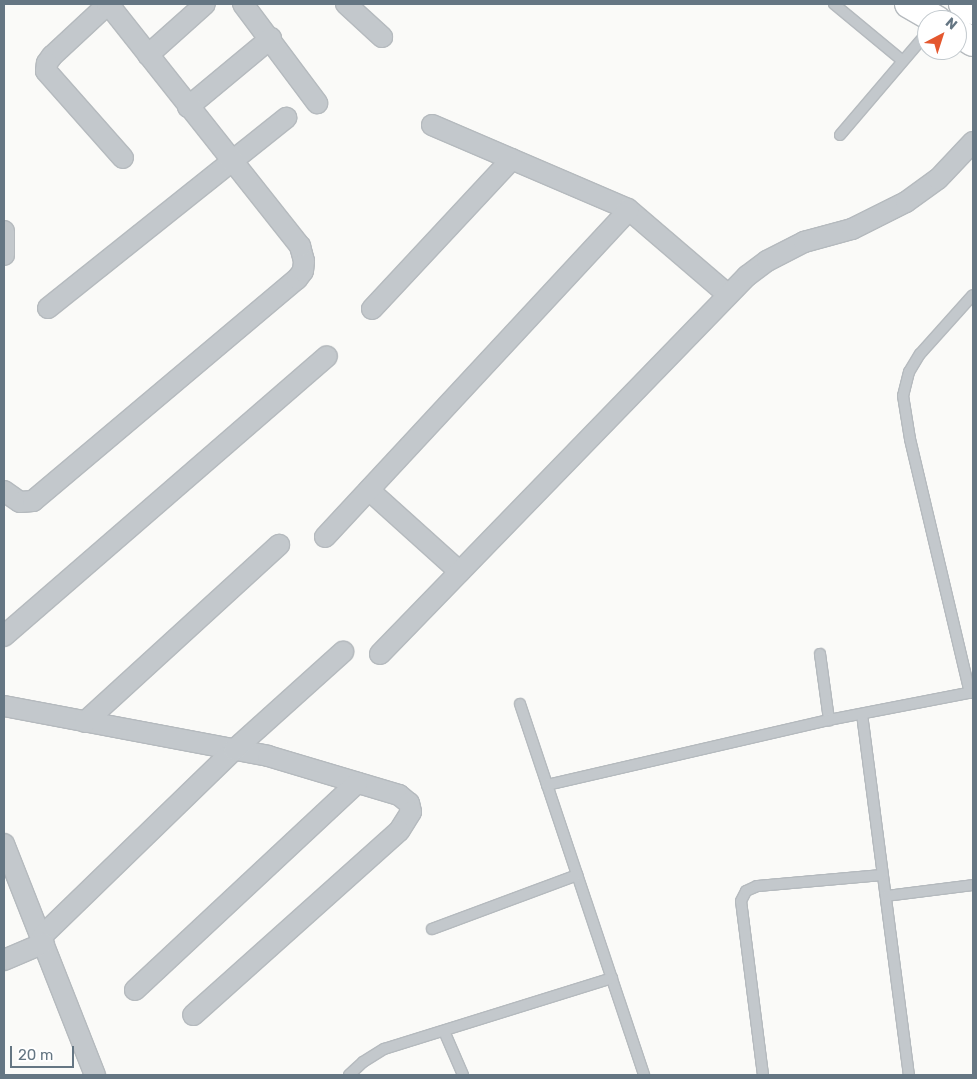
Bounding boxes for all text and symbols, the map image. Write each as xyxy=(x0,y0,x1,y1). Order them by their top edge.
north arrow xyxy=(917,10,967,60)
text: N xyxy=(942,14,961,34)
scale bar xyxy=(12,1036,76,1068)
text: 20 m xyxy=(18,1046,53,1064)

